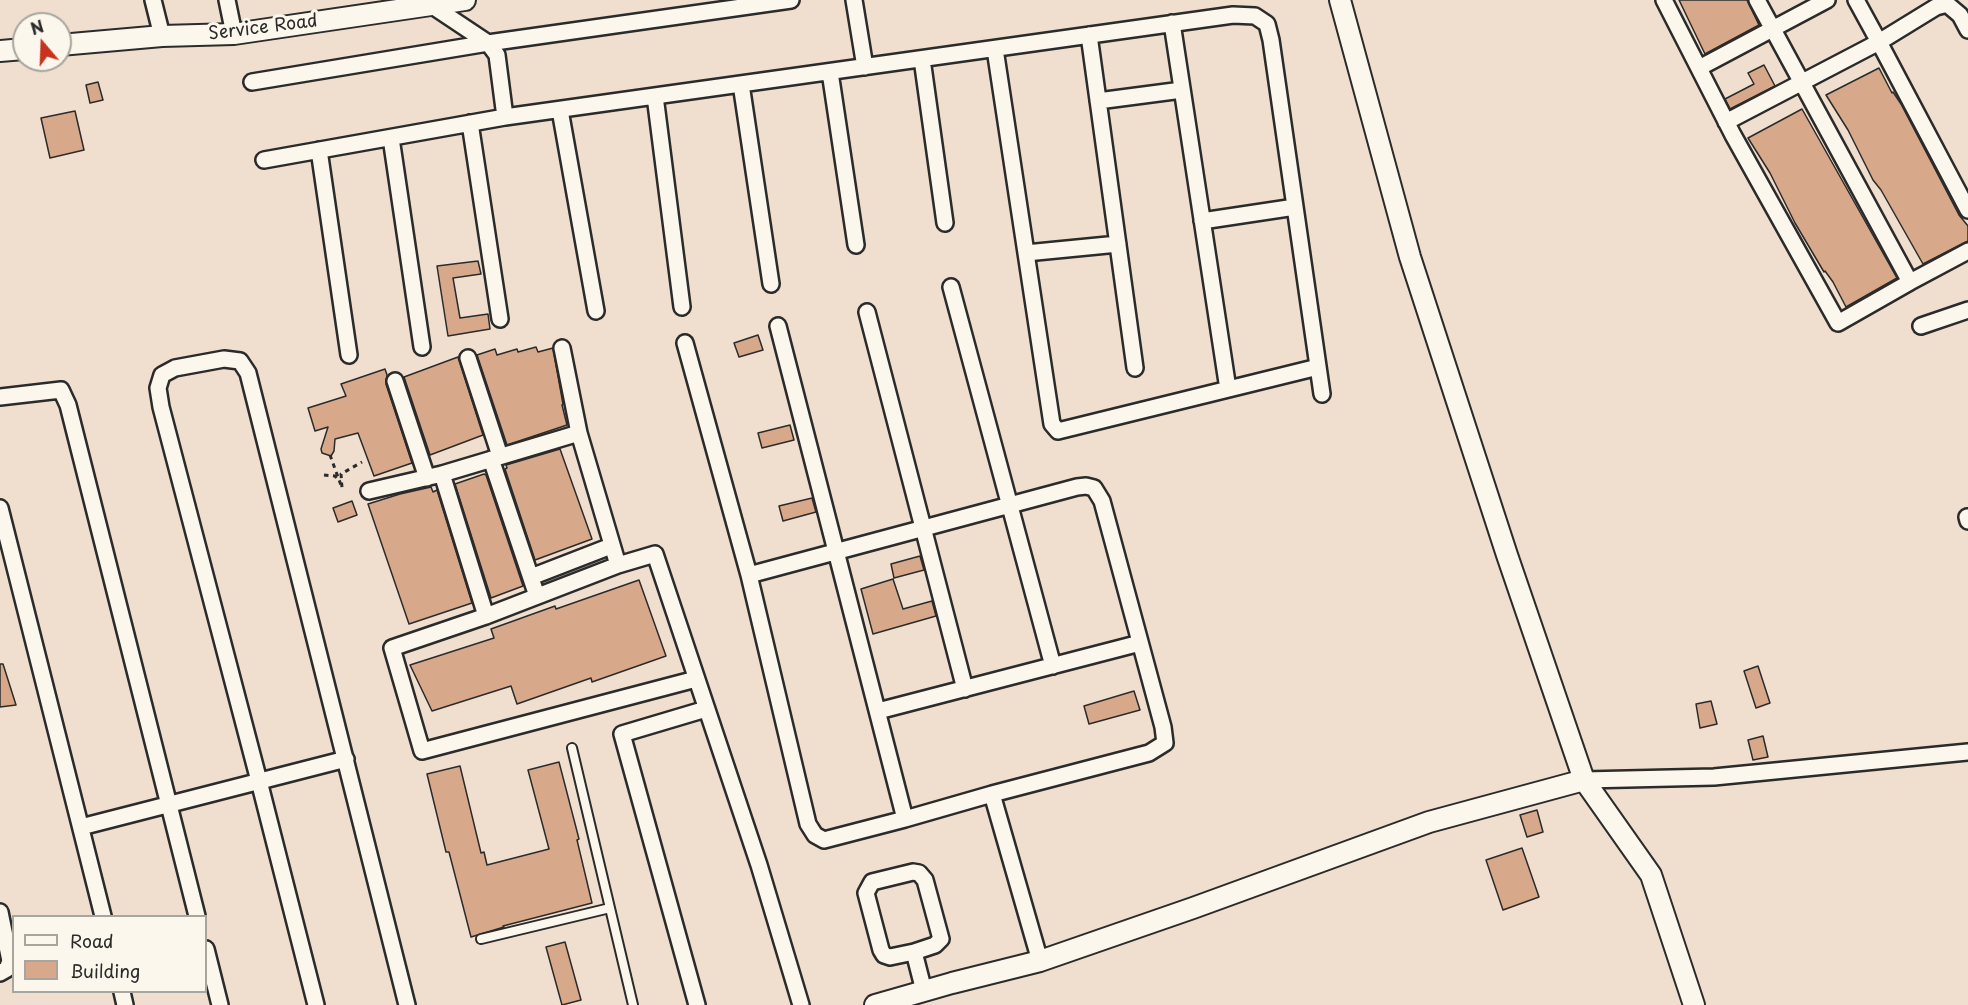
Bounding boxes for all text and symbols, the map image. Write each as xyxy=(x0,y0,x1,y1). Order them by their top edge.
street label: Service Road xyxy=(207,11,319,45)
north arrow xyxy=(12,12,72,72)
text: N xyxy=(27,13,47,40)
legend xyxy=(12,915,207,993)
text: Road xyxy=(70,927,114,954)
text: Building xyxy=(70,957,140,984)

